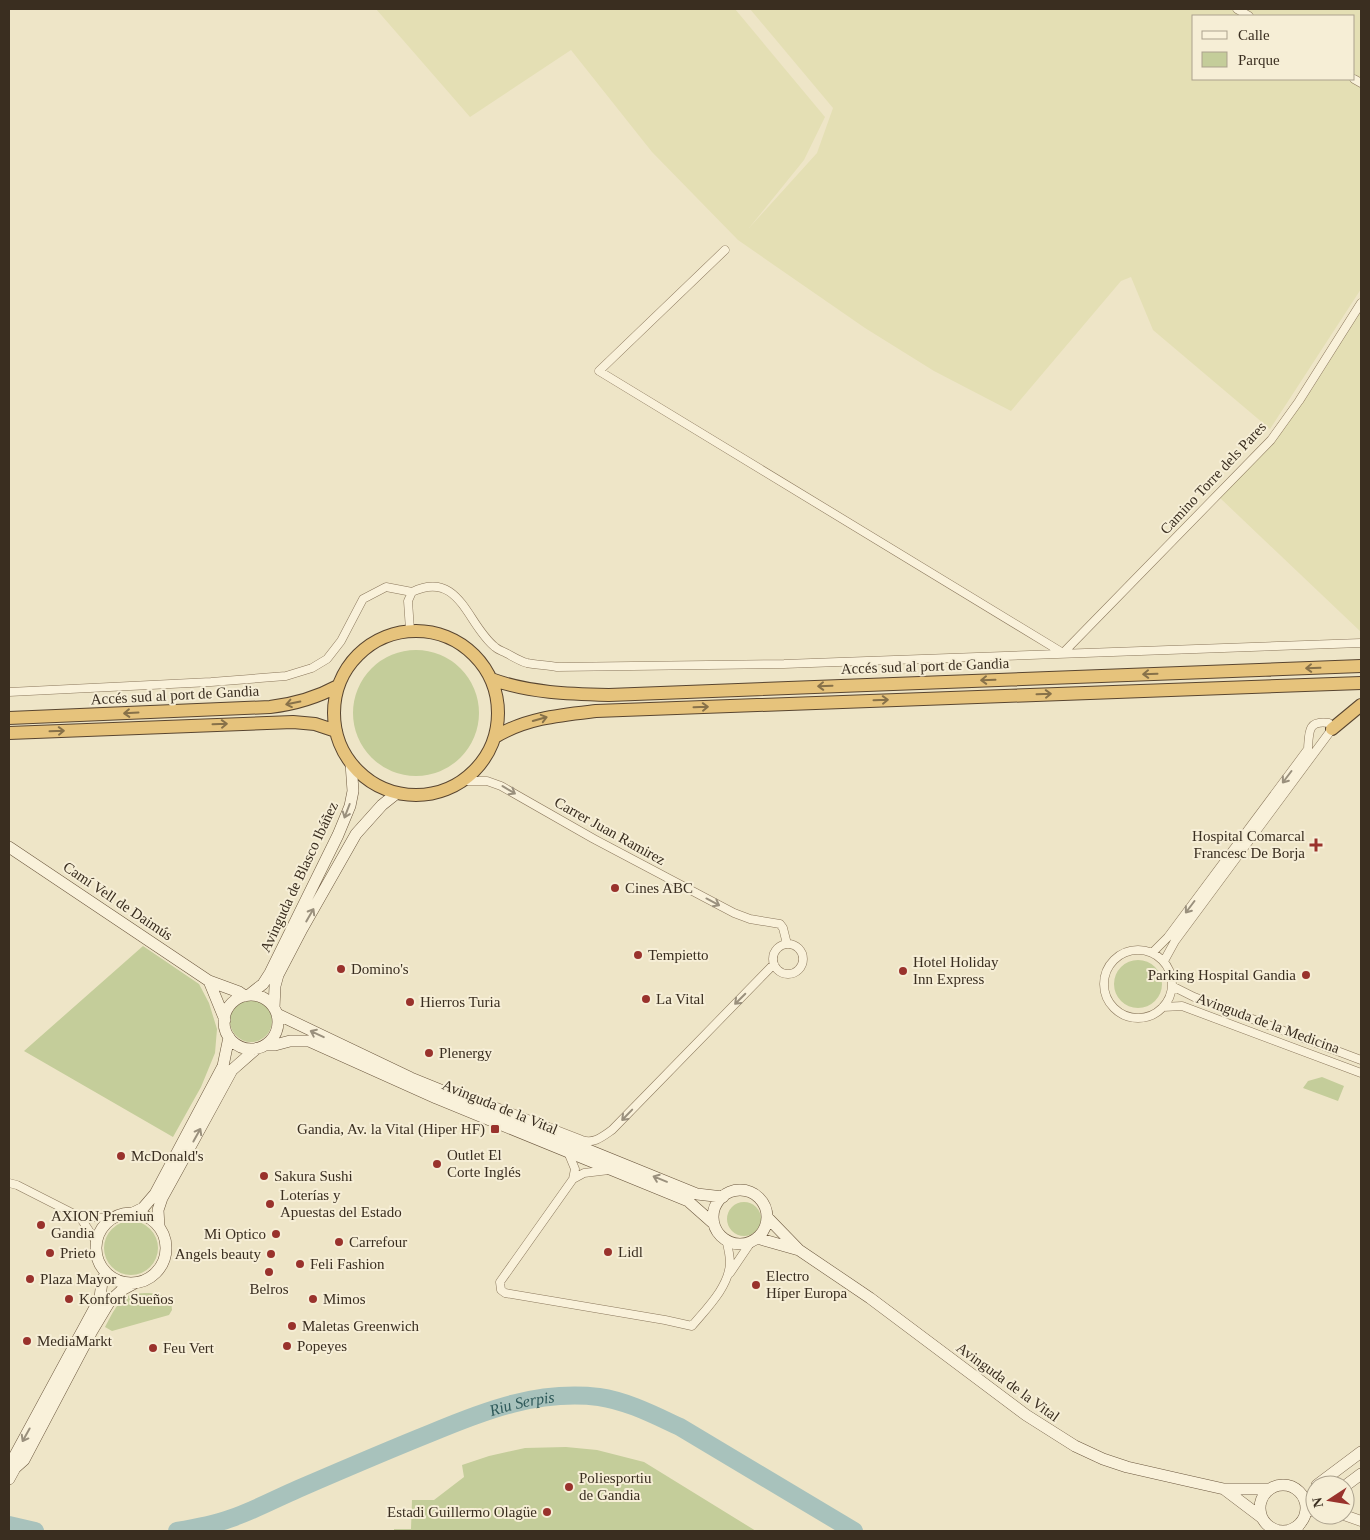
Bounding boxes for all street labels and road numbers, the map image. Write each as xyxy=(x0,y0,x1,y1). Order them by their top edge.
street label: Camino Torre dels Pares xyxy=(1157,419,1269,537)
street label: Accés sud al port de Gandia xyxy=(840,655,1010,677)
street label: Accés sud al port de Gandia xyxy=(90,683,260,707)
street label: Carrer Juan Ramirez xyxy=(552,794,668,868)
street label: Avinguda de Blasco Ibáñez xyxy=(257,799,341,955)
street label: Camí Vell de Daimús xyxy=(60,858,176,944)
street label: Avinguda de la Medicina xyxy=(1194,990,1342,1056)
street label: Avinguda de la Vital xyxy=(440,1077,560,1137)
street label: Avinguda de la Vital xyxy=(953,1339,1063,1425)

